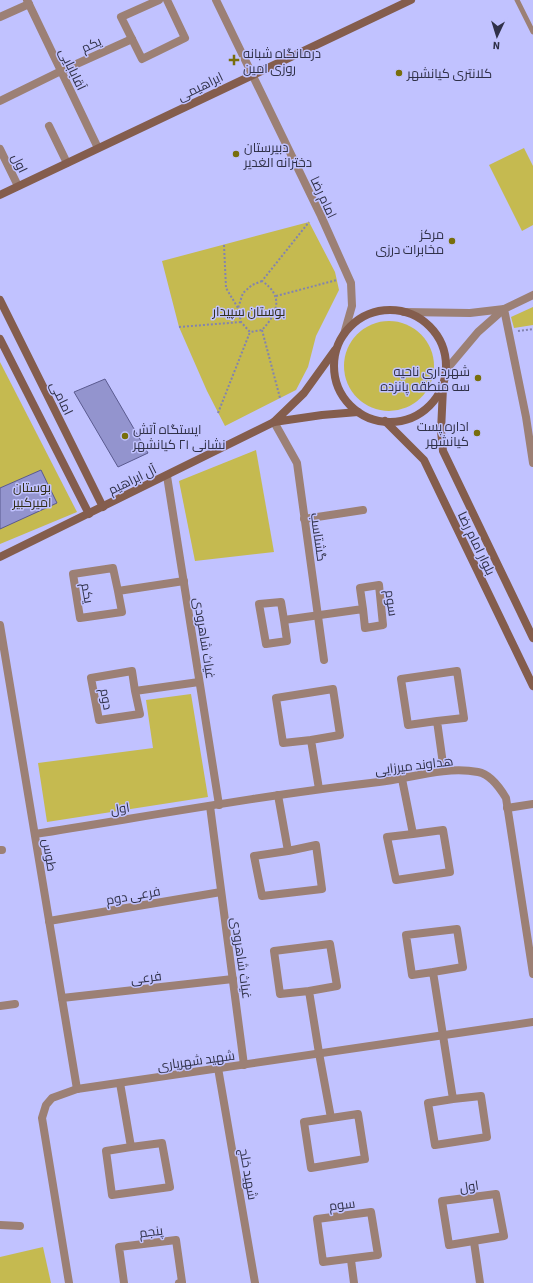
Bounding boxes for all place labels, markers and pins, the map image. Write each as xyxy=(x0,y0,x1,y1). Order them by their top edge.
place label: درمانگاه شبانه روزی امین xyxy=(243,45,321,78)
marker: درمانگاه شبانه روزی امین xyxy=(228,54,240,66)
place label: کلانتری کیانشهر xyxy=(406,65,492,83)
marker: کلانتری کیانشهر xyxy=(394,68,404,78)
place label: دبیرستان دخترانه الغدیر xyxy=(243,139,312,172)
marker: دبیرستان دخترانه الغدیر xyxy=(231,149,241,159)
place label: مرکز مخابرات درزی xyxy=(375,226,444,259)
marker: مرکز مخابرات درزی xyxy=(447,236,457,246)
place label: شهرداری ناحیه سه منطقه پانزده xyxy=(380,363,470,396)
marker: شهرداری ناحیه سه منطقه پانزده xyxy=(473,373,483,383)
place label: اداره پست کیانشهر xyxy=(417,418,469,451)
place label: ایستگاه آتش نشانی ۲۱ کیانشهر xyxy=(132,421,225,454)
marker: اداره پست کیانشهر xyxy=(472,428,482,438)
marker: ایستگاه آتش نشانی ۲۱ کیانشهر xyxy=(120,431,130,441)

